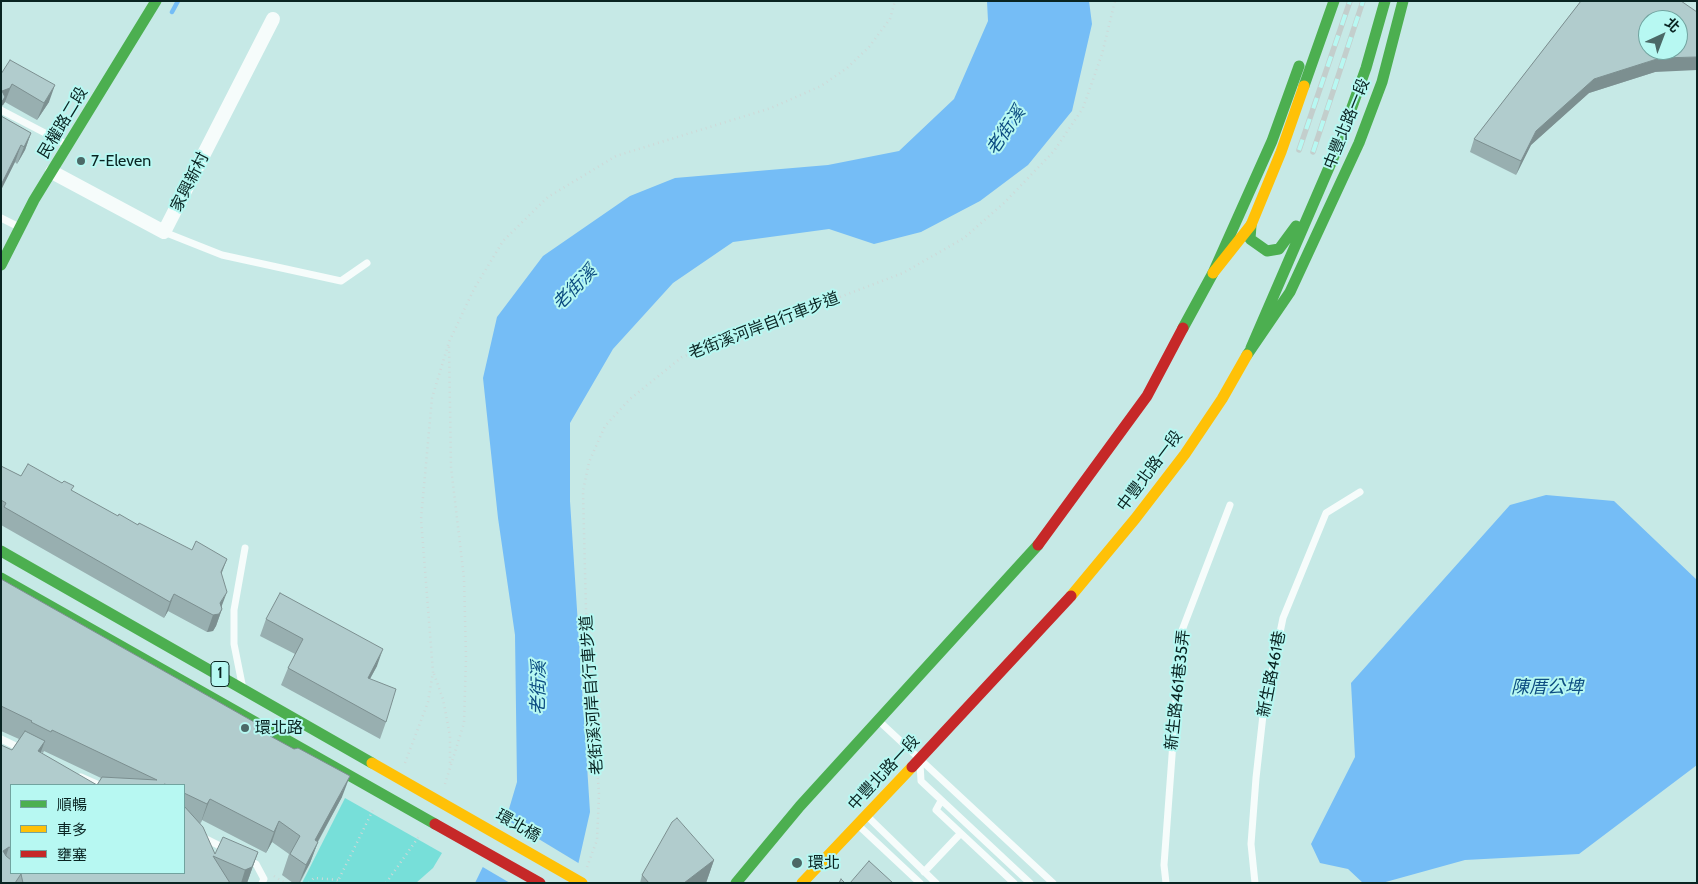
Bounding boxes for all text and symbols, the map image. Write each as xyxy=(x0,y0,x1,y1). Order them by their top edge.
north arrow xyxy=(1638,10,1688,60)
text: 北 xyxy=(1661,13,1684,36)
street label: 中豐北路一段 xyxy=(1320,76,1374,172)
street label: 民權路二段 xyxy=(34,84,92,162)
water label: 老街溪 xyxy=(982,103,1030,159)
street label: 家興新村 xyxy=(167,149,213,215)
place label: 7-Eleven xyxy=(91,151,151,171)
marker: 7-Eleven xyxy=(75,155,87,167)
water label: 老街溪 xyxy=(548,261,602,315)
street label: 老街溪河岸自行車步道 xyxy=(686,288,842,364)
street label: 中豐北路一段 xyxy=(1113,427,1187,515)
street label: 老街溪河岸自行車步道 xyxy=(577,615,607,775)
street label: 新生路461巷35弄 xyxy=(1162,629,1194,751)
street label: 新生路461巷 xyxy=(1254,629,1290,719)
water label: 老街溪 xyxy=(528,661,550,715)
road number: 1 xyxy=(211,662,229,686)
water label: 陳厝公埤 xyxy=(1511,677,1583,699)
place label: 環北路 xyxy=(255,718,303,738)
marker: 環北路 xyxy=(239,722,251,734)
street label: 中豐北路一段 xyxy=(844,731,924,815)
legend xyxy=(10,784,185,874)
text: 順暢 xyxy=(57,796,87,814)
street label: 環北橋 xyxy=(492,806,544,846)
text: 車多 xyxy=(57,821,87,839)
text: 壅塞 xyxy=(57,846,87,864)
place label: 環北 xyxy=(808,853,840,873)
marker: 環北 xyxy=(790,856,804,870)

